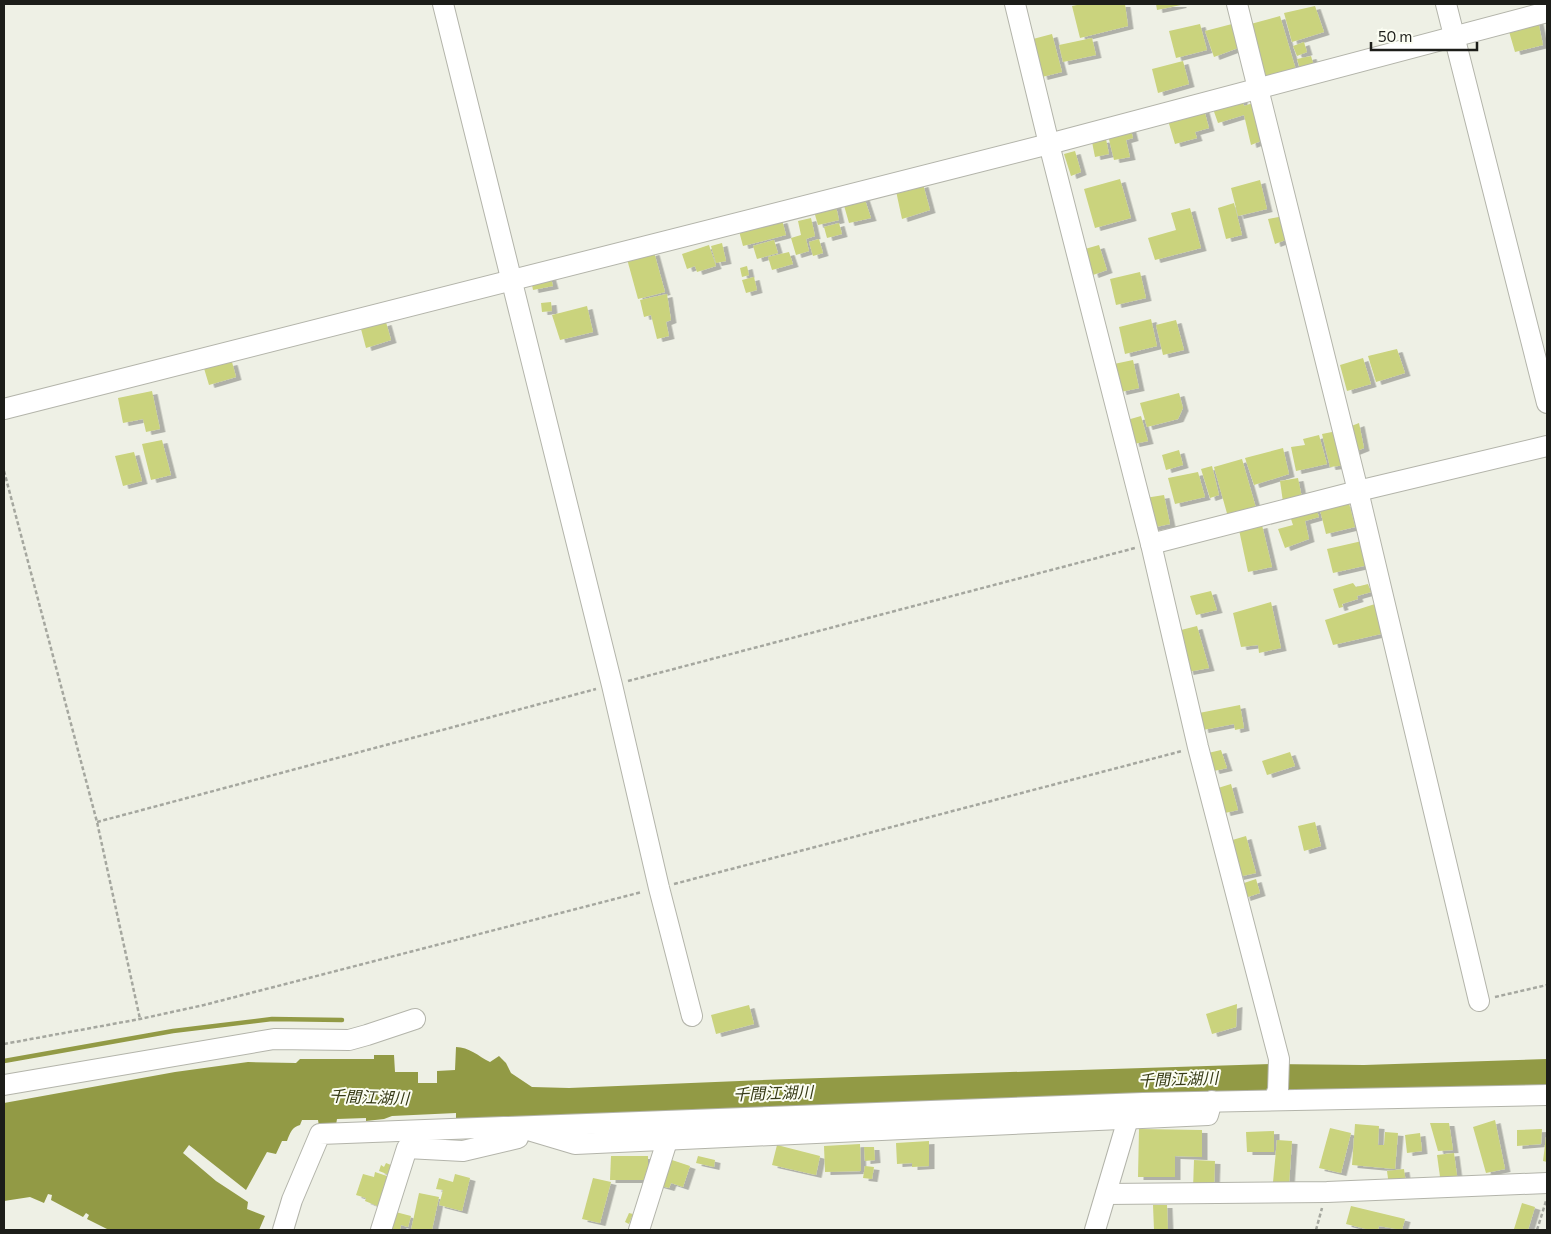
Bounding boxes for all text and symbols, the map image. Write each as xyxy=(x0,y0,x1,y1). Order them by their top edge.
scale bar xyxy=(1371,20,1477,52)
text: 50 m xyxy=(1378,27,1412,45)
water label: 千間江湖川 xyxy=(1138,1068,1220,1089)
water label: 千間江湖川 xyxy=(733,1082,815,1103)
water label: 千間江湖川 xyxy=(329,1086,411,1107)

